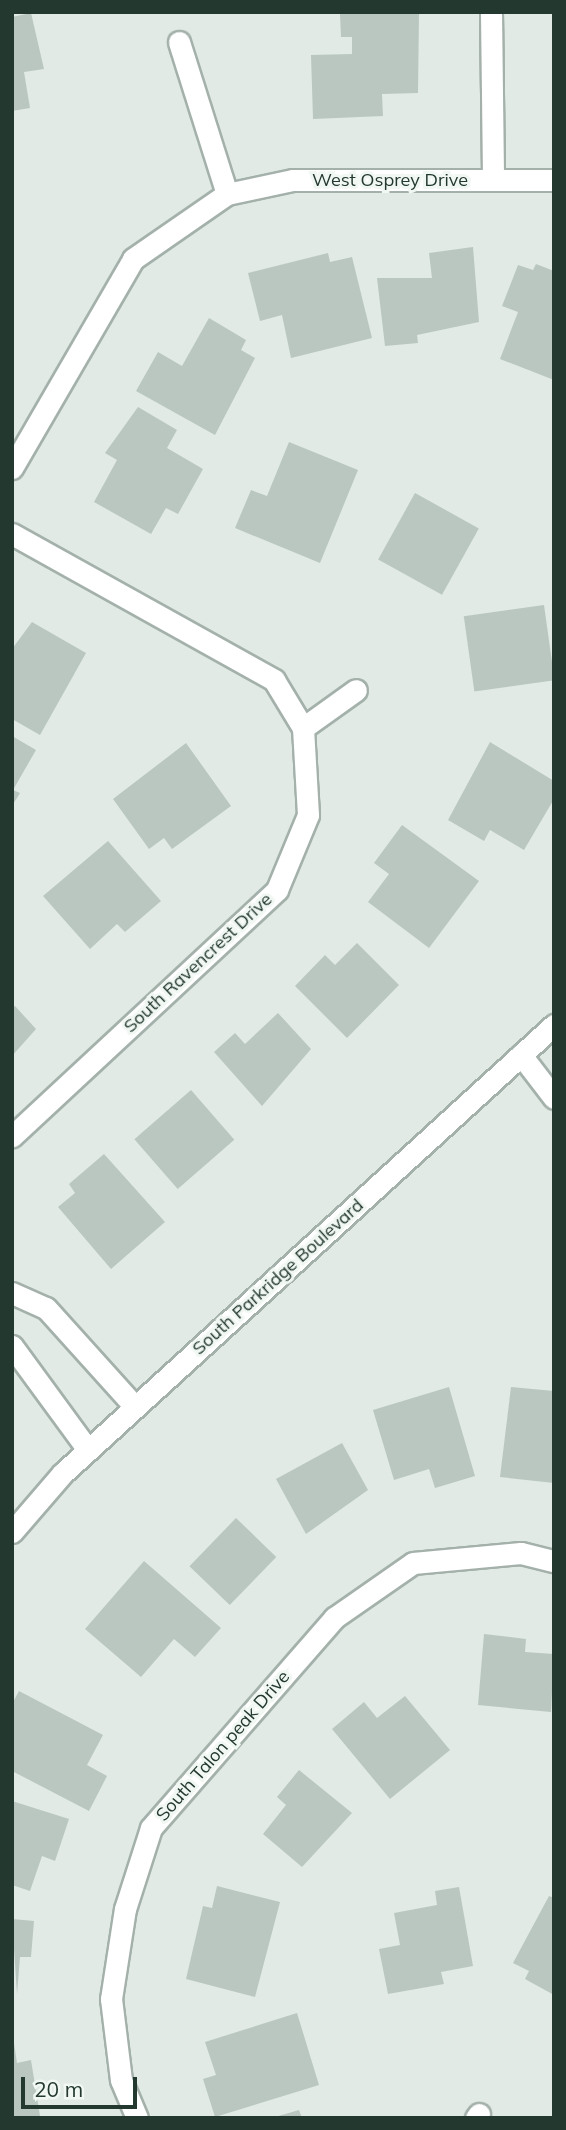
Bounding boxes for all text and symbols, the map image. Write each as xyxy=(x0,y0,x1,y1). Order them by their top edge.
street label: West Osprey Drive xyxy=(312,169,468,191)
street label: South Ravencrest Drive xyxy=(119,889,277,1037)
street label: South Parkridge Boulevard xyxy=(188,1195,368,1359)
street label: South Talon peak Drive xyxy=(152,1666,294,1826)
scale bar xyxy=(24,2064,140,2108)
text: 20 m xyxy=(34,2076,83,2102)

